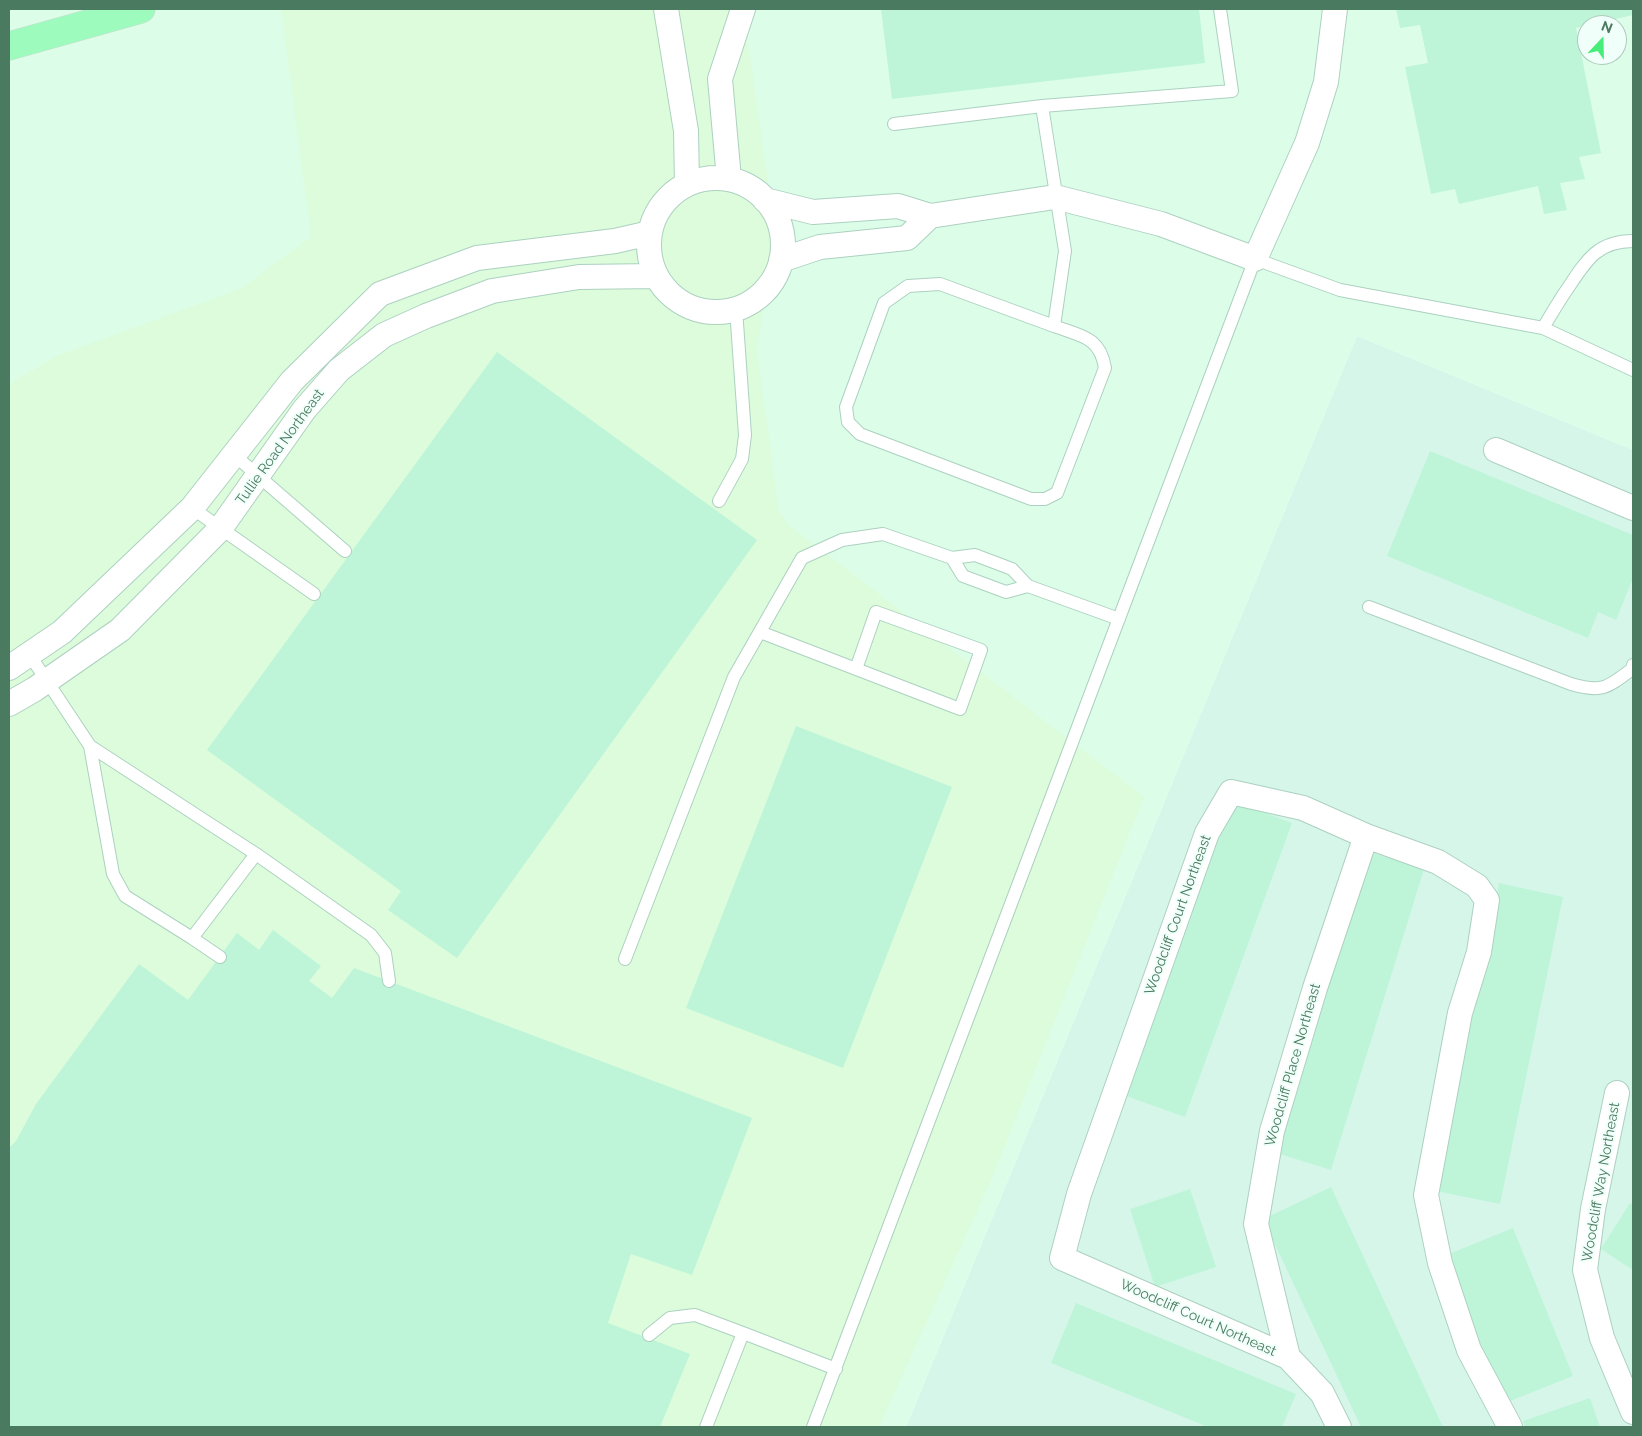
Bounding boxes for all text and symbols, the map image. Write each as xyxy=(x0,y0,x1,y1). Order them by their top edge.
north arrow xyxy=(1577,15,1627,65)
text: N xyxy=(1599,18,1615,36)
street label: Tullie Road Northeast xyxy=(232,386,328,508)
street label: Woodcliff Court Northeast xyxy=(1141,833,1215,997)
street label: Woodcliff Place Northeast xyxy=(1262,981,1324,1149)
street label: Woodcliff Way Northeast xyxy=(1579,1101,1623,1263)
street label: Woodcliff Court Northeast xyxy=(1117,1276,1279,1360)

